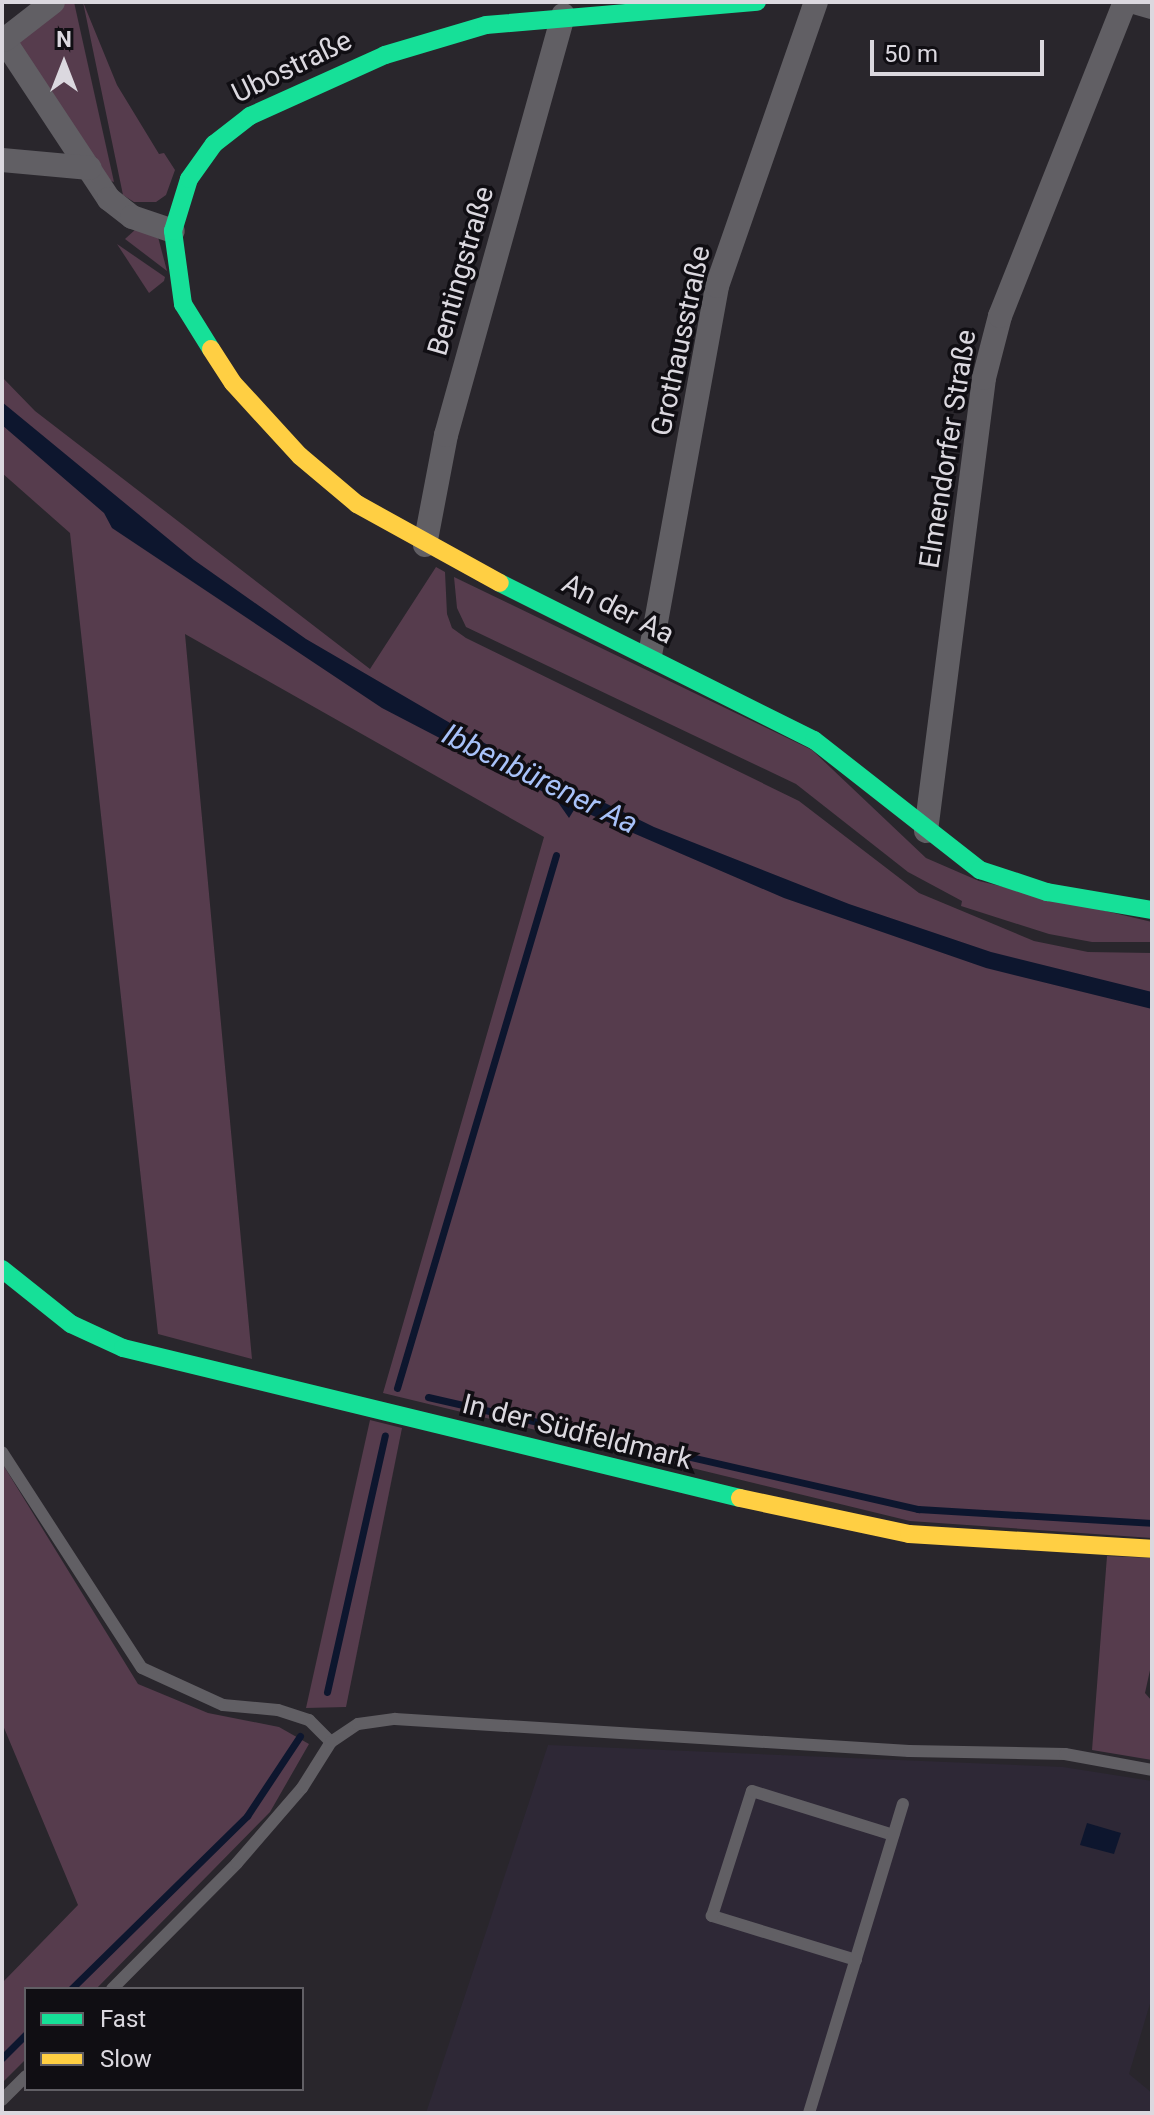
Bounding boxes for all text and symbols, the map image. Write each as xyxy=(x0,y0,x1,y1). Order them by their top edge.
north arrow xyxy=(24,24,104,104)
street label: Ubostraße xyxy=(227,24,357,110)
scale bar xyxy=(874,24,1048,74)
text: N xyxy=(56,27,72,52)
text: 50 m xyxy=(884,40,938,68)
street label: Bentingstraße xyxy=(421,183,501,359)
street label: Grothausstraße xyxy=(644,243,718,439)
street label: Elmendorfer Straße xyxy=(913,327,983,571)
street label: An der Aa xyxy=(556,567,680,651)
water label: Ibbenbürener Aa xyxy=(436,716,644,842)
street label: In der Südfeldmark xyxy=(459,1387,695,1477)
legend xyxy=(24,1987,304,2091)
text: Fast xyxy=(100,2005,146,2033)
text: Slow xyxy=(100,2045,152,2073)

